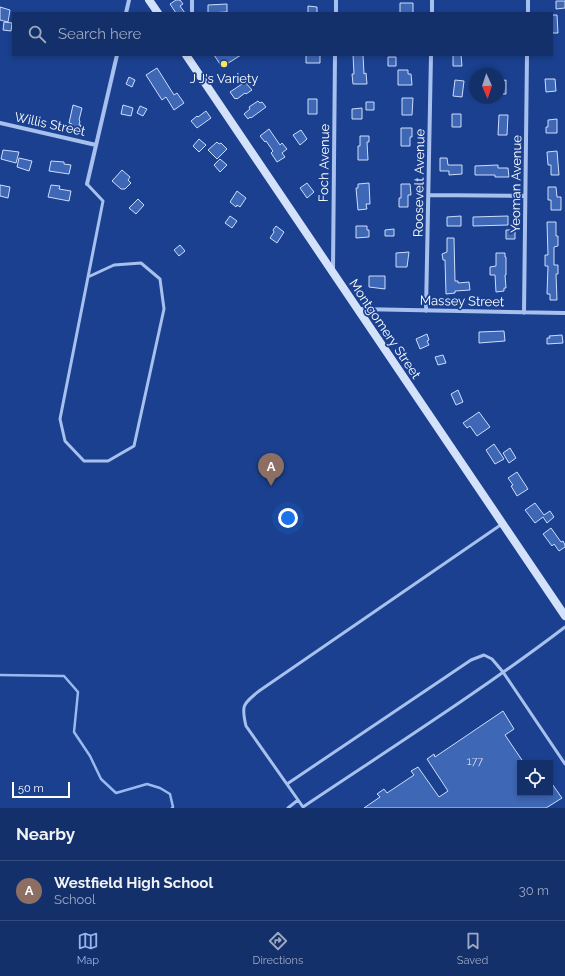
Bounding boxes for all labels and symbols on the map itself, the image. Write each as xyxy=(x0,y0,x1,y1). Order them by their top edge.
marker: J J's Variety xyxy=(219,59,229,69)
north arrow xyxy=(469,68,505,104)
place label: J J's Variety xyxy=(190,71,258,86)
street label: Willis Street xyxy=(13,109,87,139)
street label: Foch Avenue xyxy=(316,123,332,202)
street label: Roosevelt Avenue xyxy=(411,128,427,237)
street label: Yeoman Avenue xyxy=(508,135,524,233)
street label: Montgomery Street xyxy=(346,276,424,382)
street label: Massey Street xyxy=(420,293,505,309)
pin: A xyxy=(258,453,284,486)
your location xyxy=(278,508,298,528)
house number: 177 xyxy=(467,755,483,768)
scale bar xyxy=(12,780,70,799)

